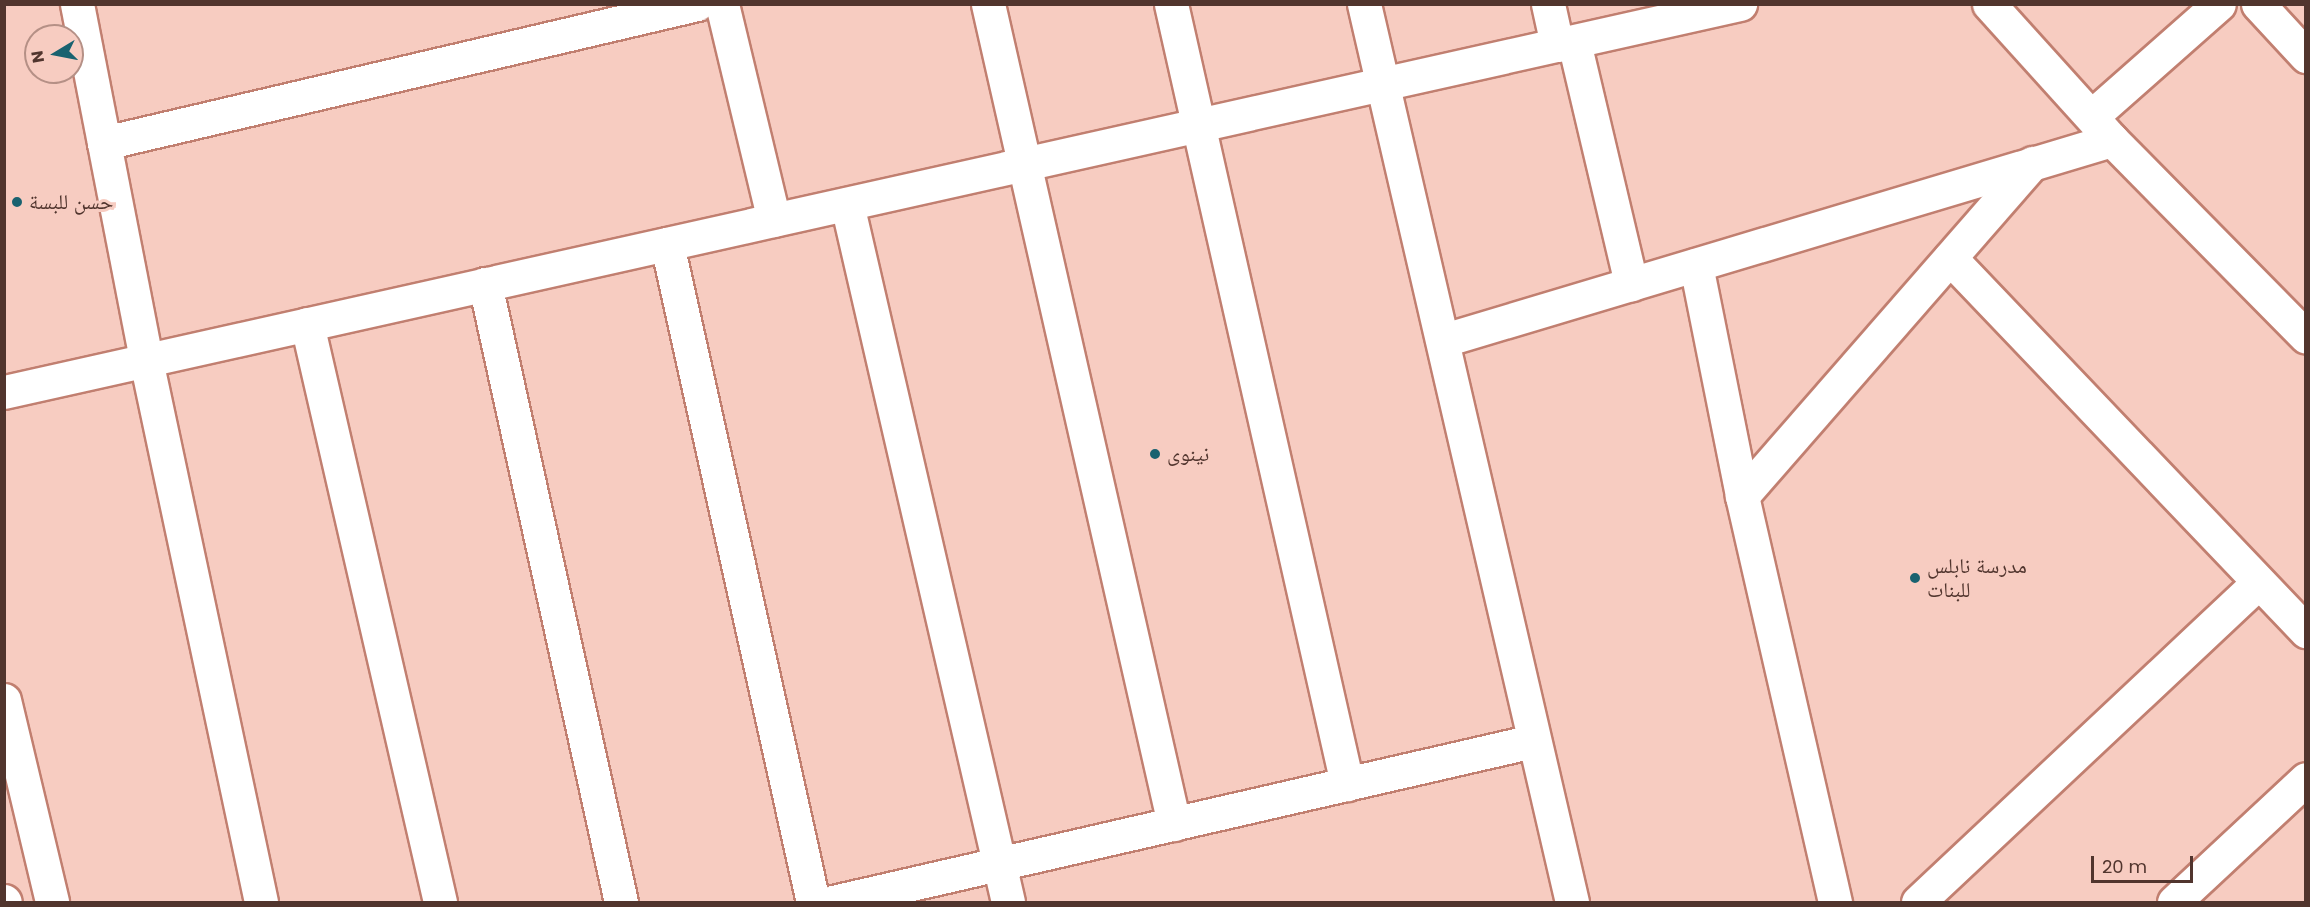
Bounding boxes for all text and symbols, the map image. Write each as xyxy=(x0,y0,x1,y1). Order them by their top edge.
north arrow xyxy=(24,24,84,84)
text: N xyxy=(25,49,50,65)
place label: حسن للبسة xyxy=(29,189,113,215)
marker: حسن للبسة xyxy=(10,195,24,209)
place label: نينوى xyxy=(1167,441,1209,467)
marker: نينوى xyxy=(1148,447,1162,461)
place label: مدرسة نابلس للبنات xyxy=(1927,553,2027,603)
marker: مدرسة نابلس للبنات xyxy=(1908,571,1922,585)
scale bar xyxy=(2094,844,2196,882)
text: 20 m xyxy=(2102,854,2147,879)

